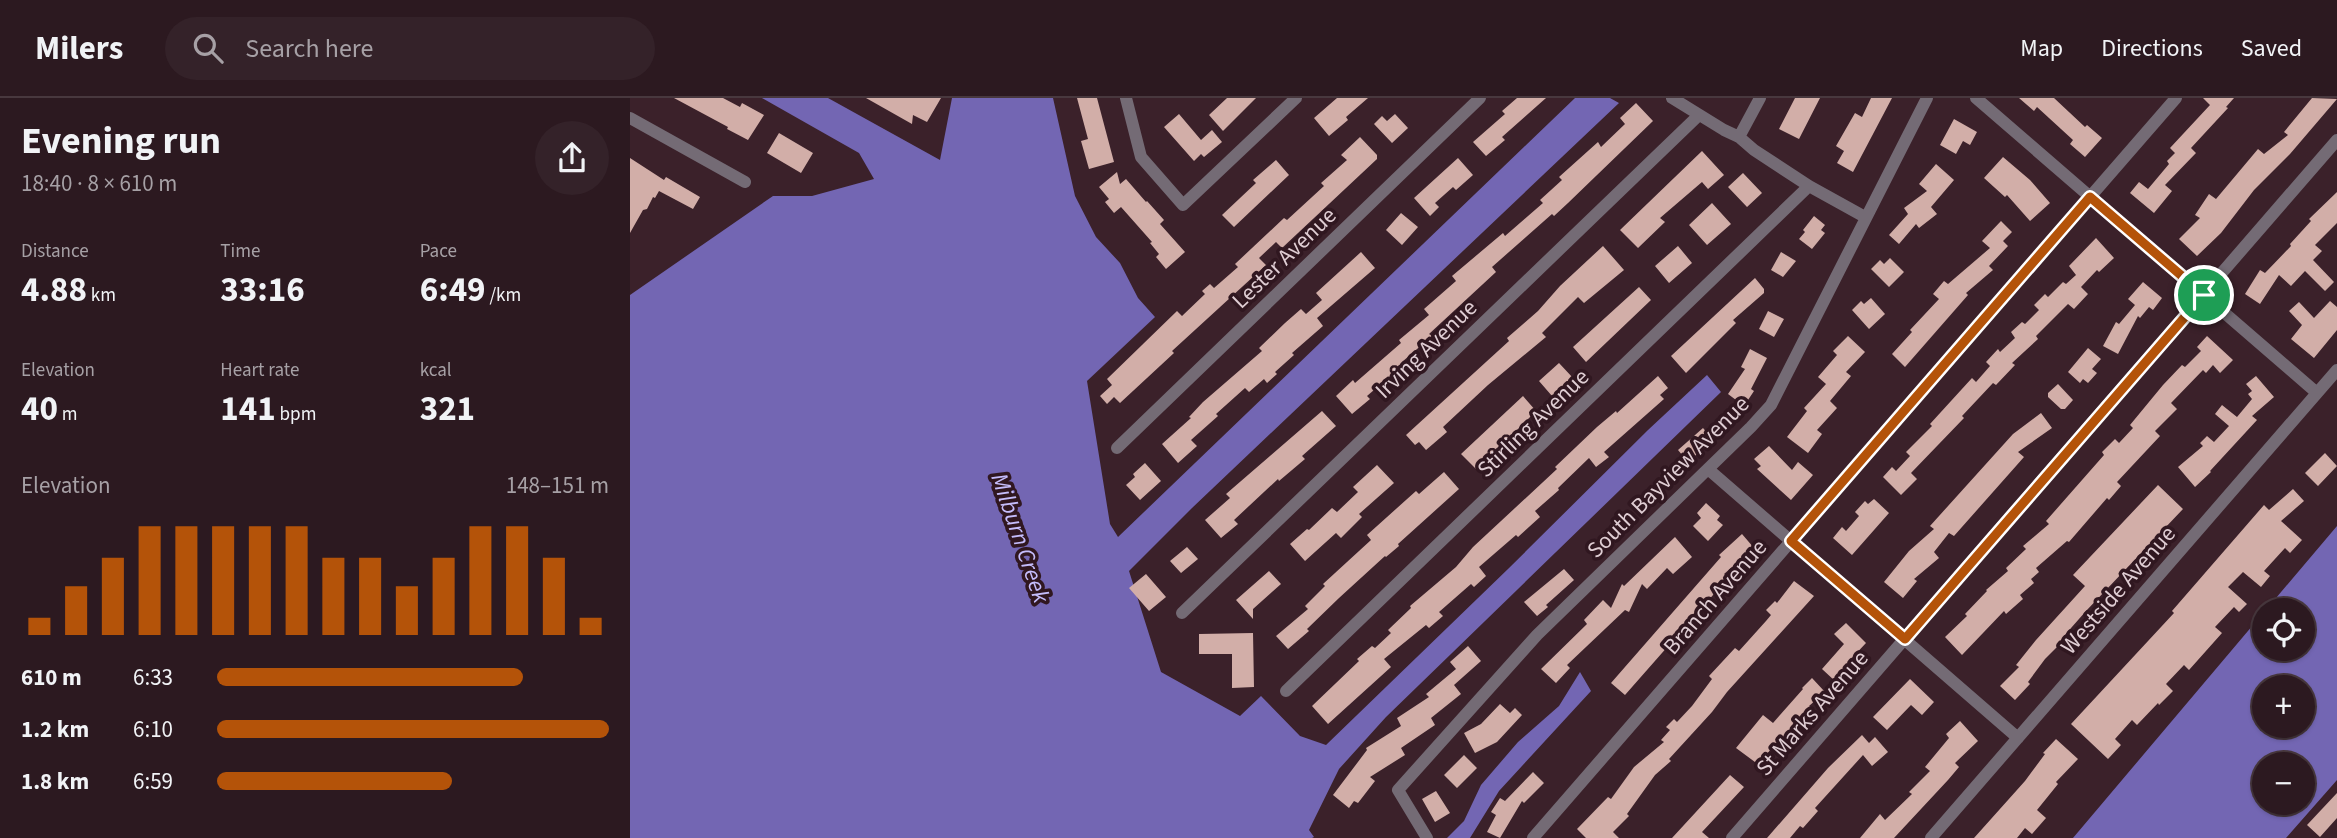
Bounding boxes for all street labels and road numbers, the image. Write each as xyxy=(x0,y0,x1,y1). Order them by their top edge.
street label: Lester Avenue xyxy=(1224,200,1344,316)
street label: Irving Avenue xyxy=(1368,292,1484,406)
street label: Stirling Avenue xyxy=(1470,361,1596,485)
street label: South Bayview Avenue xyxy=(1579,388,1757,566)
street label: Westside Avenue xyxy=(2053,518,2183,662)
street label: Branch Avenue xyxy=(1655,532,1775,662)
street label: St Marks Avenue xyxy=(1748,643,1876,783)

